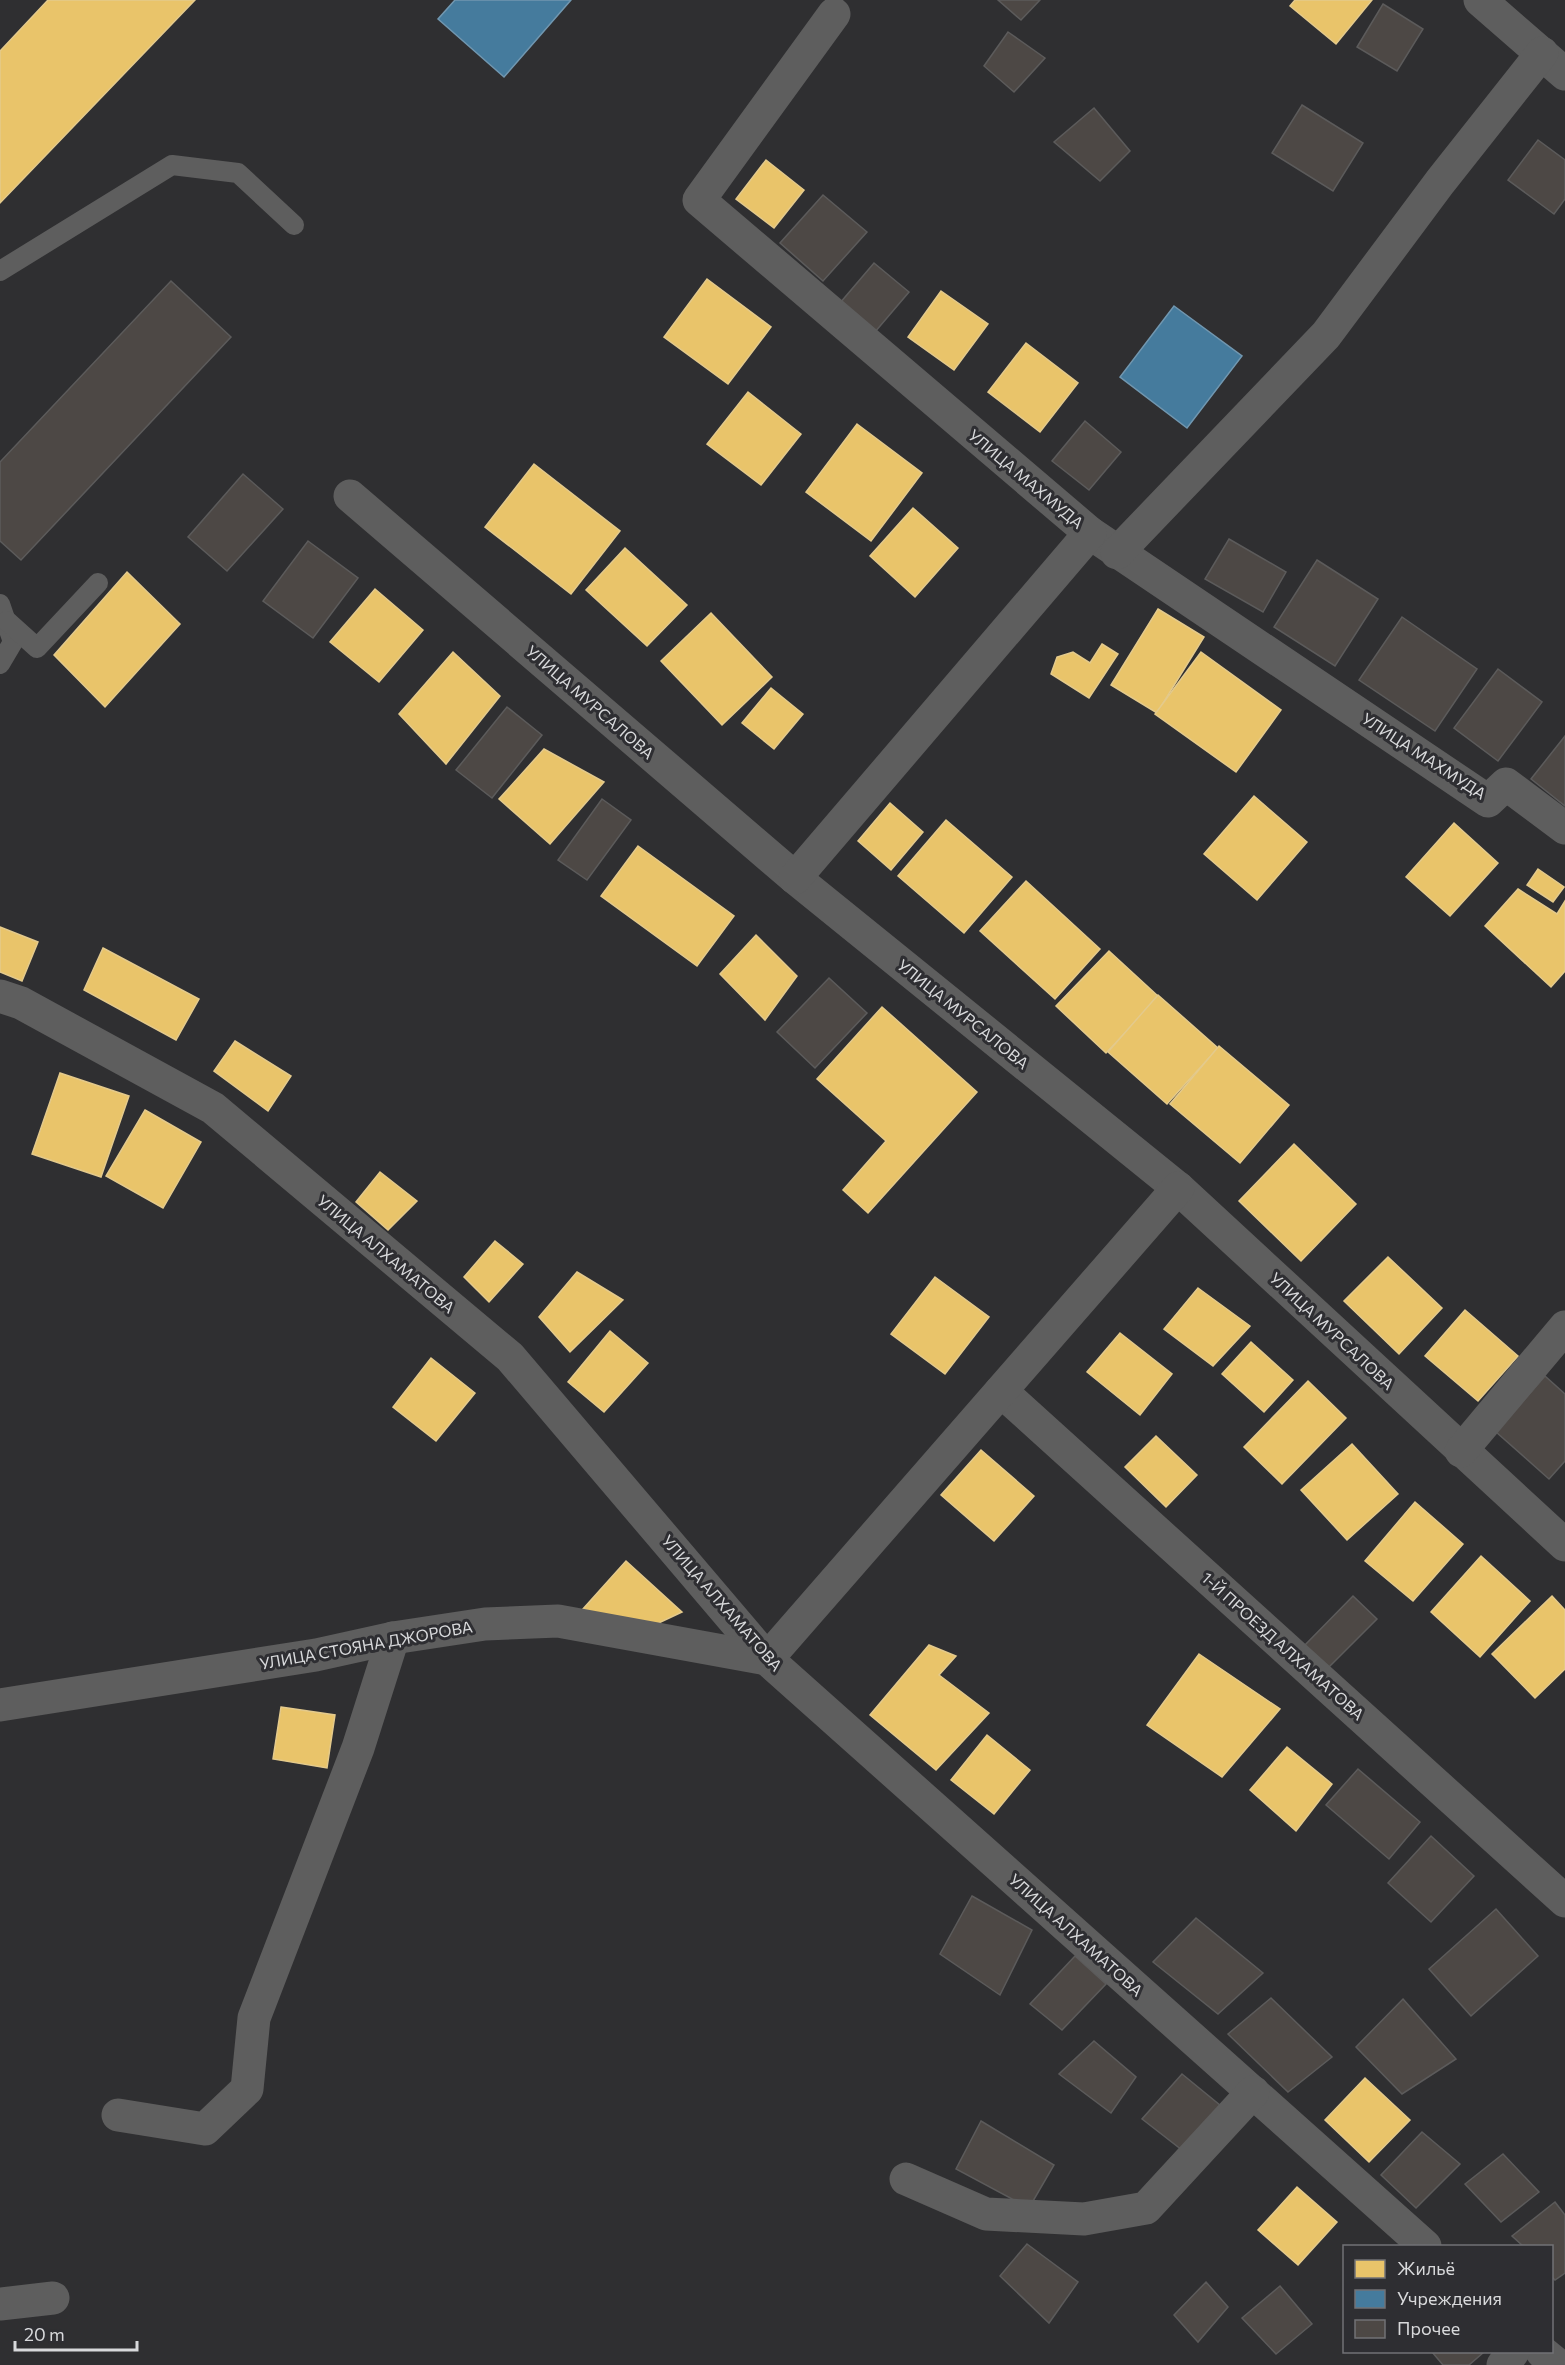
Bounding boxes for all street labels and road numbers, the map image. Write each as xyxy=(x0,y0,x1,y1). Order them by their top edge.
street label: УЛИЦА МАХМУДА xyxy=(965,425,1088,532)
street label: УЛИЦА МУРСАЛОВА xyxy=(522,641,658,762)
street label: УЛИЦА МАХМУДА xyxy=(1359,708,1490,803)
street label: УЛИЦА МУРСАЛОВА xyxy=(894,955,1033,1072)
street label: УЛИЦА АЛХАМАТОВА xyxy=(314,1190,459,1317)
street label: УЛИЦА МУРСАЛОВА xyxy=(1266,1268,1399,1393)
street label: УЛИЦА АЛХАМАТОВА xyxy=(658,1531,787,1675)
street label: 1-Й ПРОЕЗД АЛХАМАТОВА xyxy=(1198,1568,1369,1724)
street label: УЛИЦА СТОЯНА ДЖОРОВА xyxy=(258,1616,474,1673)
street label: УЛИЦА АЛХАМАТОВА xyxy=(1005,1869,1147,2000)

